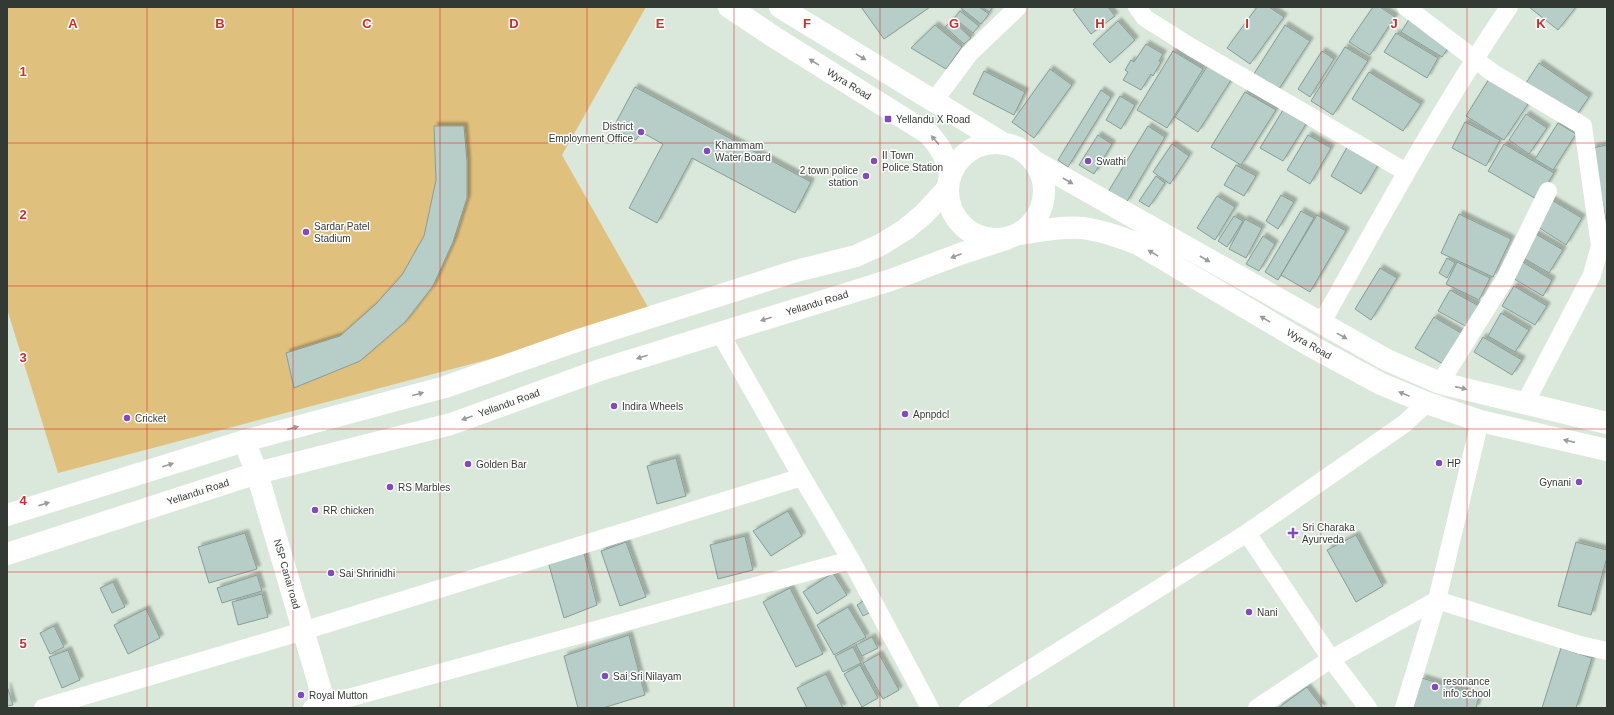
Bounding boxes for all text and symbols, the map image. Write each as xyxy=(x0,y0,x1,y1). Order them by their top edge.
text: A xyxy=(68,16,78,31)
text: B xyxy=(215,16,225,31)
text: C xyxy=(362,16,372,31)
text: D xyxy=(509,16,519,31)
text: E xyxy=(656,16,665,31)
text: F xyxy=(803,16,811,31)
text: G xyxy=(949,16,959,31)
text: H xyxy=(1095,16,1105,31)
text: I xyxy=(1245,16,1249,31)
text: J xyxy=(1390,16,1398,31)
text: K xyxy=(1536,16,1546,31)
one-way arrow xyxy=(855,53,866,60)
one-way arrow xyxy=(809,58,819,66)
text: 1 xyxy=(19,64,27,79)
street label: Wyra Road xyxy=(825,66,873,102)
marker: Yellandu X Road xyxy=(883,114,893,124)
place label: Yellandu X Road xyxy=(896,114,970,125)
place label: District Employment Office xyxy=(549,121,633,144)
marker: District Employment Office xyxy=(636,127,646,137)
one-way arrow xyxy=(930,135,939,145)
place label: Khammam Water Board xyxy=(715,140,771,163)
marker: Khammam Water Board xyxy=(702,146,712,156)
place label: II Town Police Station xyxy=(882,150,943,173)
marker: II Town Police Station xyxy=(869,156,879,166)
marker: Swathi xyxy=(1083,156,1093,166)
place label: Swathi xyxy=(1096,156,1126,167)
place label: 2 town police station xyxy=(800,165,858,188)
marker: 2 town police station xyxy=(861,171,871,181)
one-way arrow xyxy=(1062,177,1073,184)
text: 2 xyxy=(19,207,27,222)
place label: Sardar Patel Stadium xyxy=(314,221,370,244)
marker: Sardar Patel Stadium xyxy=(301,227,311,237)
one-way arrow xyxy=(1147,249,1159,256)
one-way arrow xyxy=(950,253,962,259)
one-way arrow xyxy=(1199,255,1211,262)
street label: Yellandu Road xyxy=(784,288,850,318)
one-way arrow xyxy=(1259,315,1271,322)
one-way arrow xyxy=(760,316,772,322)
street label: Wyra Road xyxy=(1285,327,1333,361)
one-way arrow xyxy=(1337,333,1348,340)
text: 3 xyxy=(19,350,27,365)
one-way arrow xyxy=(636,354,648,360)
one-way arrow xyxy=(1455,385,1467,391)
street label: Yellandu Road xyxy=(477,387,541,419)
one-way arrow xyxy=(1398,390,1410,397)
one-way arrow xyxy=(413,391,425,397)
marker: Indira Wheels xyxy=(609,401,619,411)
place label: Indira Wheels xyxy=(622,401,683,412)
marker: Apnpdcl xyxy=(900,409,910,419)
place label: Apnpdcl xyxy=(913,409,949,420)
marker: Cricket xyxy=(122,413,132,423)
place label: Cricket xyxy=(135,413,166,424)
one-way arrow xyxy=(460,416,472,422)
one-way arrow xyxy=(287,425,299,431)
one-way arrow xyxy=(1563,438,1575,444)
marker: HP xyxy=(1434,458,1444,468)
place label: HP xyxy=(1447,458,1461,469)
marker: Golden Bar xyxy=(463,459,473,469)
place label: Golden Bar xyxy=(476,459,527,470)
one-way arrow xyxy=(163,462,175,468)
street label: Yellandu Road xyxy=(166,477,230,507)
place label: Gynani xyxy=(1539,477,1571,488)
marker: Gynani xyxy=(1574,477,1584,487)
marker: RS Marbles xyxy=(385,482,395,492)
place label: RS Marbles xyxy=(398,482,450,493)
text: 4 xyxy=(19,493,27,508)
one-way arrow xyxy=(39,501,51,507)
marker: RR chicken xyxy=(310,505,320,515)
place label: RR chicken xyxy=(323,505,374,516)
place label: Sri Charaka Ayurveda xyxy=(1302,522,1355,545)
marker: Sri Charaka Ayurveda xyxy=(1287,527,1299,539)
street label: NSP Canal road xyxy=(272,538,302,610)
marker: Sai Shrinidhi xyxy=(326,568,336,578)
place label: Sai Shrinidhi xyxy=(339,568,395,579)
marker: Nani xyxy=(1244,607,1254,617)
place label: Nani xyxy=(1257,607,1278,618)
text: 5 xyxy=(19,636,27,651)
marker: Sai Sri Nilayam xyxy=(600,671,610,681)
place label: Sai Sri Nilayam xyxy=(613,671,681,682)
place label: resonance info school xyxy=(1443,676,1491,699)
marker: resonance info school xyxy=(1430,682,1440,692)
marker: Royal Mutton xyxy=(296,690,306,700)
place label: Royal Mutton xyxy=(309,690,368,701)

